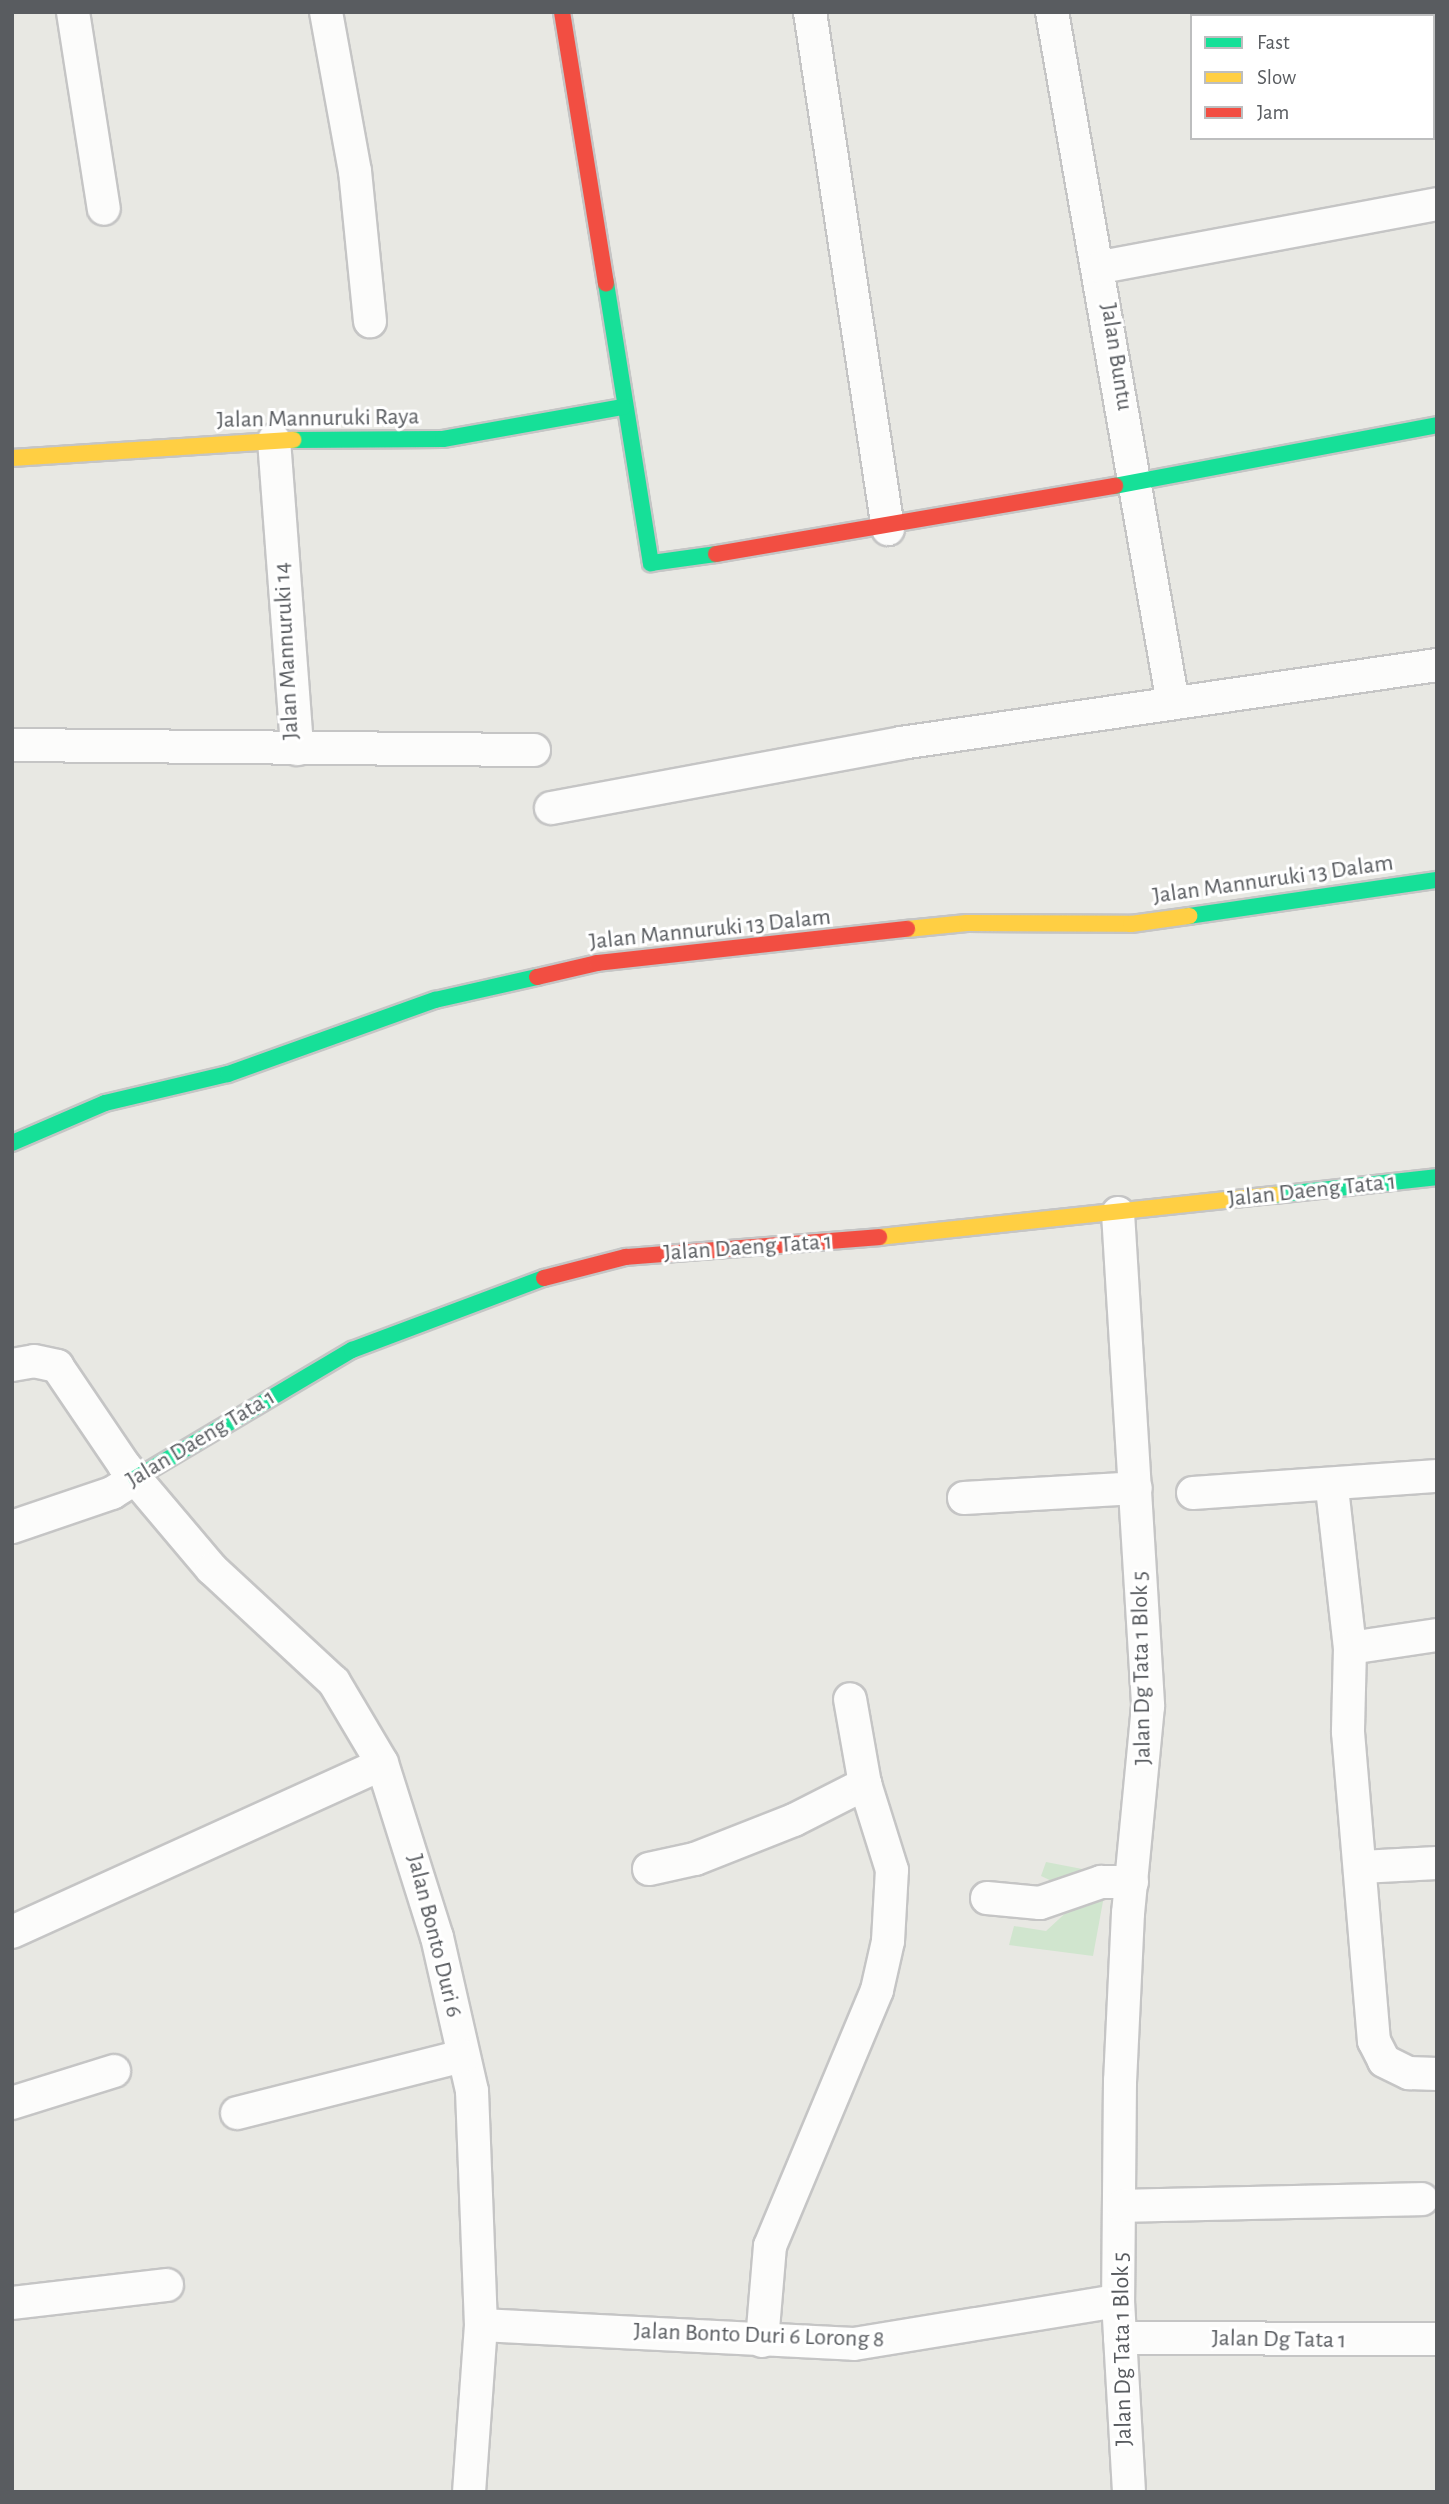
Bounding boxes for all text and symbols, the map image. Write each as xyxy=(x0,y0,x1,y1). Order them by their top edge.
legend xyxy=(1190,14,1435,140)
text: Fast xyxy=(1257,32,1290,53)
text: Slow xyxy=(1257,67,1296,88)
text: Jam xyxy=(1257,102,1289,123)
street label: Jalan Buntu xyxy=(1093,301,1139,413)
street label: Jalan Mannuruki Raya xyxy=(217,403,419,435)
street label: Jalan Mannuruki 14 xyxy=(268,561,306,741)
street label: Jalan Mannuruki 13 Dalam xyxy=(1151,849,1395,911)
street label: Jalan Mannuruki 13 Dalam xyxy=(588,903,832,957)
street label: Jalan Daeng Tata 1 xyxy=(1226,1168,1398,1214)
street label: Jalan Daeng Tata 1 xyxy=(663,1228,833,1268)
street label: Jalan Daeng Tata 1 xyxy=(121,1383,281,1495)
street label: Jalan Dg Tata 1 Blok 5 xyxy=(1126,1571,1158,1765)
street label: Jalan Bonto Duri 6 xyxy=(400,1851,468,2021)
street label: Jalan Dg Tata 1 Blok 5 xyxy=(1107,2252,1139,2446)
street label: Jalan Bonto Duri 6 Lorong 8 xyxy=(633,2317,885,2355)
street label: Jalan Dg Tata 1 xyxy=(1211,2324,1347,2356)

